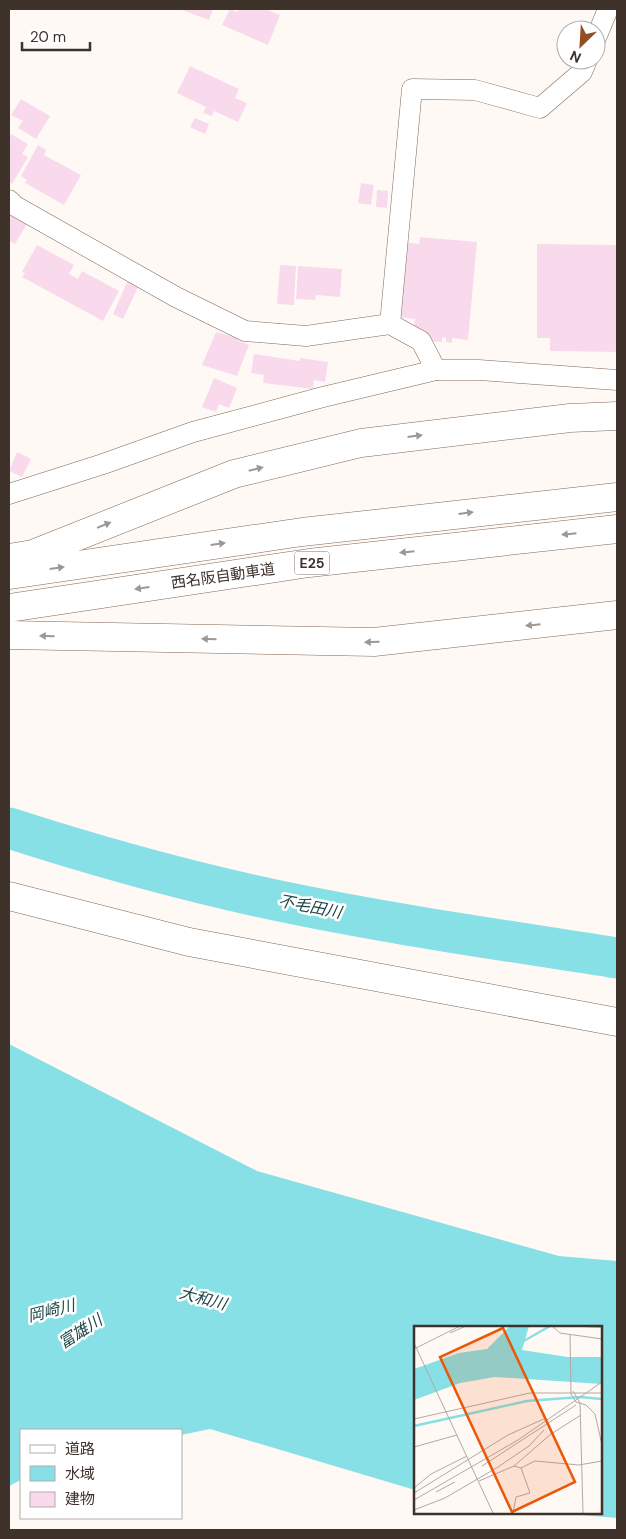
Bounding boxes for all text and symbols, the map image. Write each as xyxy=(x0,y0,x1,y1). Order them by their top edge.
scale bar xyxy=(22,20,90,52)
north arrow xyxy=(556,20,606,70)
text: 20 m xyxy=(30,27,66,47)
text: N xyxy=(567,46,584,67)
one-way arrow xyxy=(408,432,424,440)
one-way arrow xyxy=(249,464,264,472)
one-way arrow xyxy=(458,509,474,517)
one-way arrow xyxy=(97,521,111,529)
one-way arrow xyxy=(560,530,576,538)
one-way arrow xyxy=(210,540,226,548)
one-way arrow xyxy=(399,548,415,556)
road number: E25 xyxy=(294,552,330,574)
street label: 西名阪自動車道 xyxy=(170,559,276,593)
one-way arrow xyxy=(49,563,65,571)
one-way arrow xyxy=(134,584,150,592)
one-way arrow xyxy=(525,621,541,629)
one-way arrow xyxy=(38,631,54,639)
one-way arrow xyxy=(201,635,217,643)
one-way arrow xyxy=(363,638,379,646)
water label: 不毛田川 xyxy=(276,890,345,923)
water label: 大和川 xyxy=(177,1282,231,1315)
water label: 岡崎川 xyxy=(25,1294,79,1326)
water label: 富雄川 xyxy=(54,1308,108,1353)
inset map xyxy=(414,1326,601,1514)
legend xyxy=(20,1429,182,1519)
text: 道路 xyxy=(65,1439,95,1459)
text: 水域 xyxy=(65,1464,95,1484)
text: 建物 xyxy=(65,1489,95,1509)

